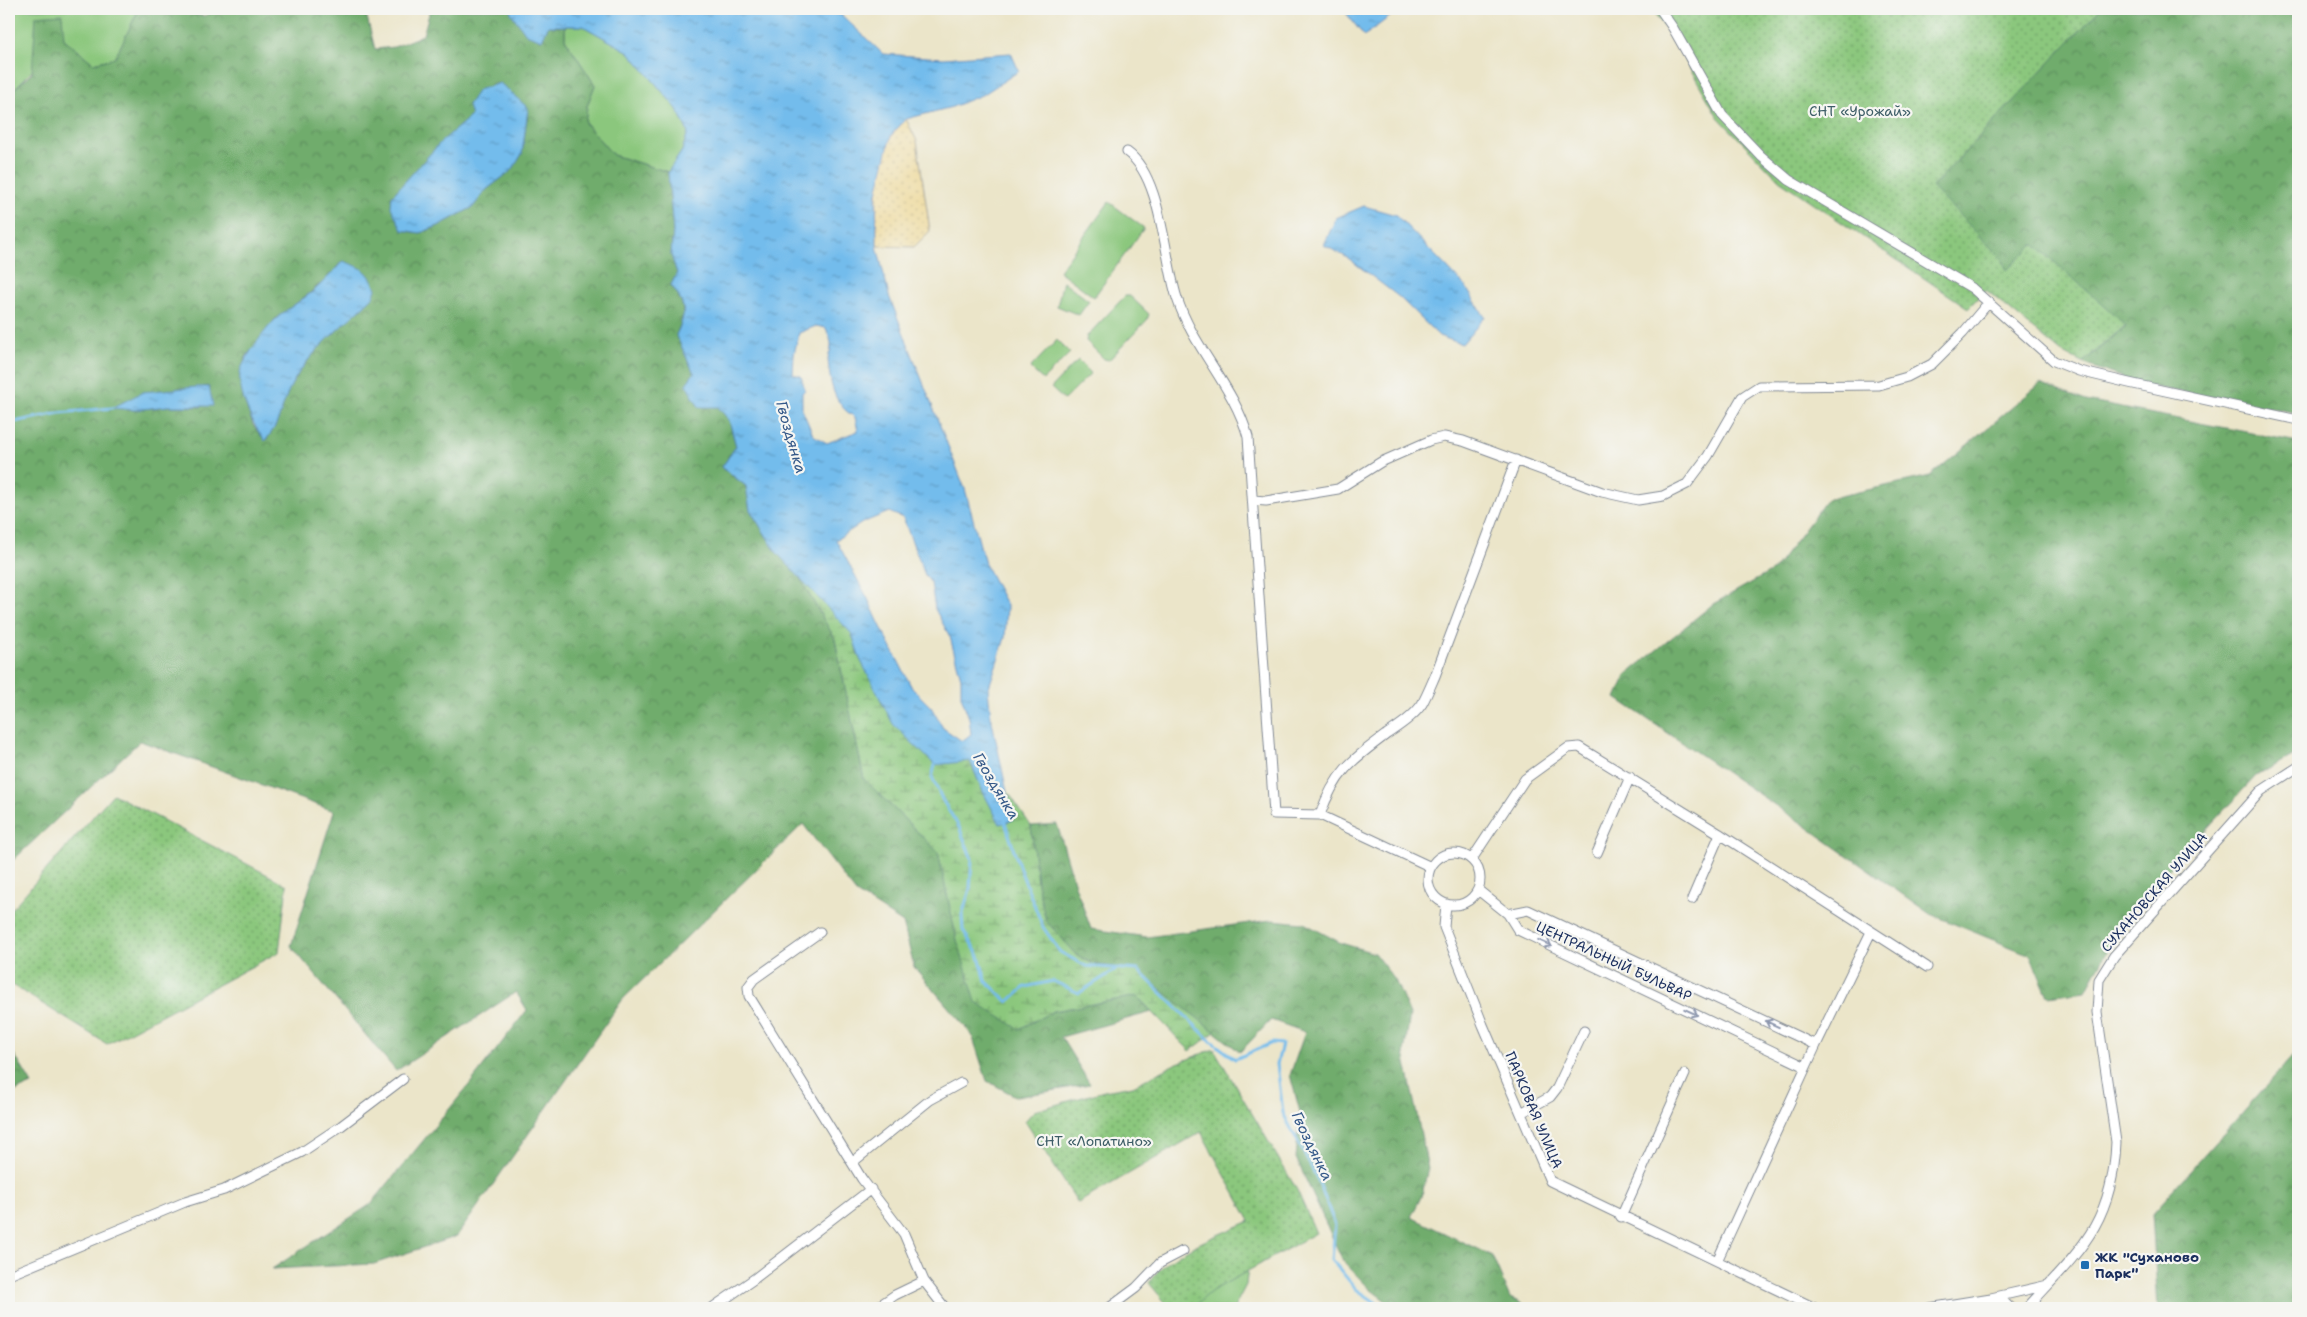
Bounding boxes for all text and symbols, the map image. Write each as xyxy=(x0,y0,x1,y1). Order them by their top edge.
park label: СНТ «Урожай» xyxy=(1809,102,1911,120)
water label: Гвоздянка xyxy=(771,398,811,476)
water label: Гвоздянка xyxy=(968,749,1024,823)
street label: СУХАНОВСКАЯ УЛИЦА xyxy=(2097,828,2211,956)
street label: ЦЕНТРАЛЬНЫЙ БУЛЬВАР xyxy=(1533,917,1695,1005)
one-way arrow xyxy=(1537,938,1552,948)
one-way arrow xyxy=(1684,1008,1699,1018)
one-way arrow xyxy=(1765,1019,1780,1028)
street label: ПАРКОВАЯ УЛИЦА xyxy=(1501,1049,1567,1171)
water label: Гвоздянка xyxy=(1287,1108,1337,1184)
park label: СНТ «Лопатино» xyxy=(1036,1132,1152,1150)
place label: ЖК "Суханово Парк" xyxy=(2095,1248,2199,1282)
marker: ЖК "Суханово Парк" xyxy=(2079,1259,2091,1271)

